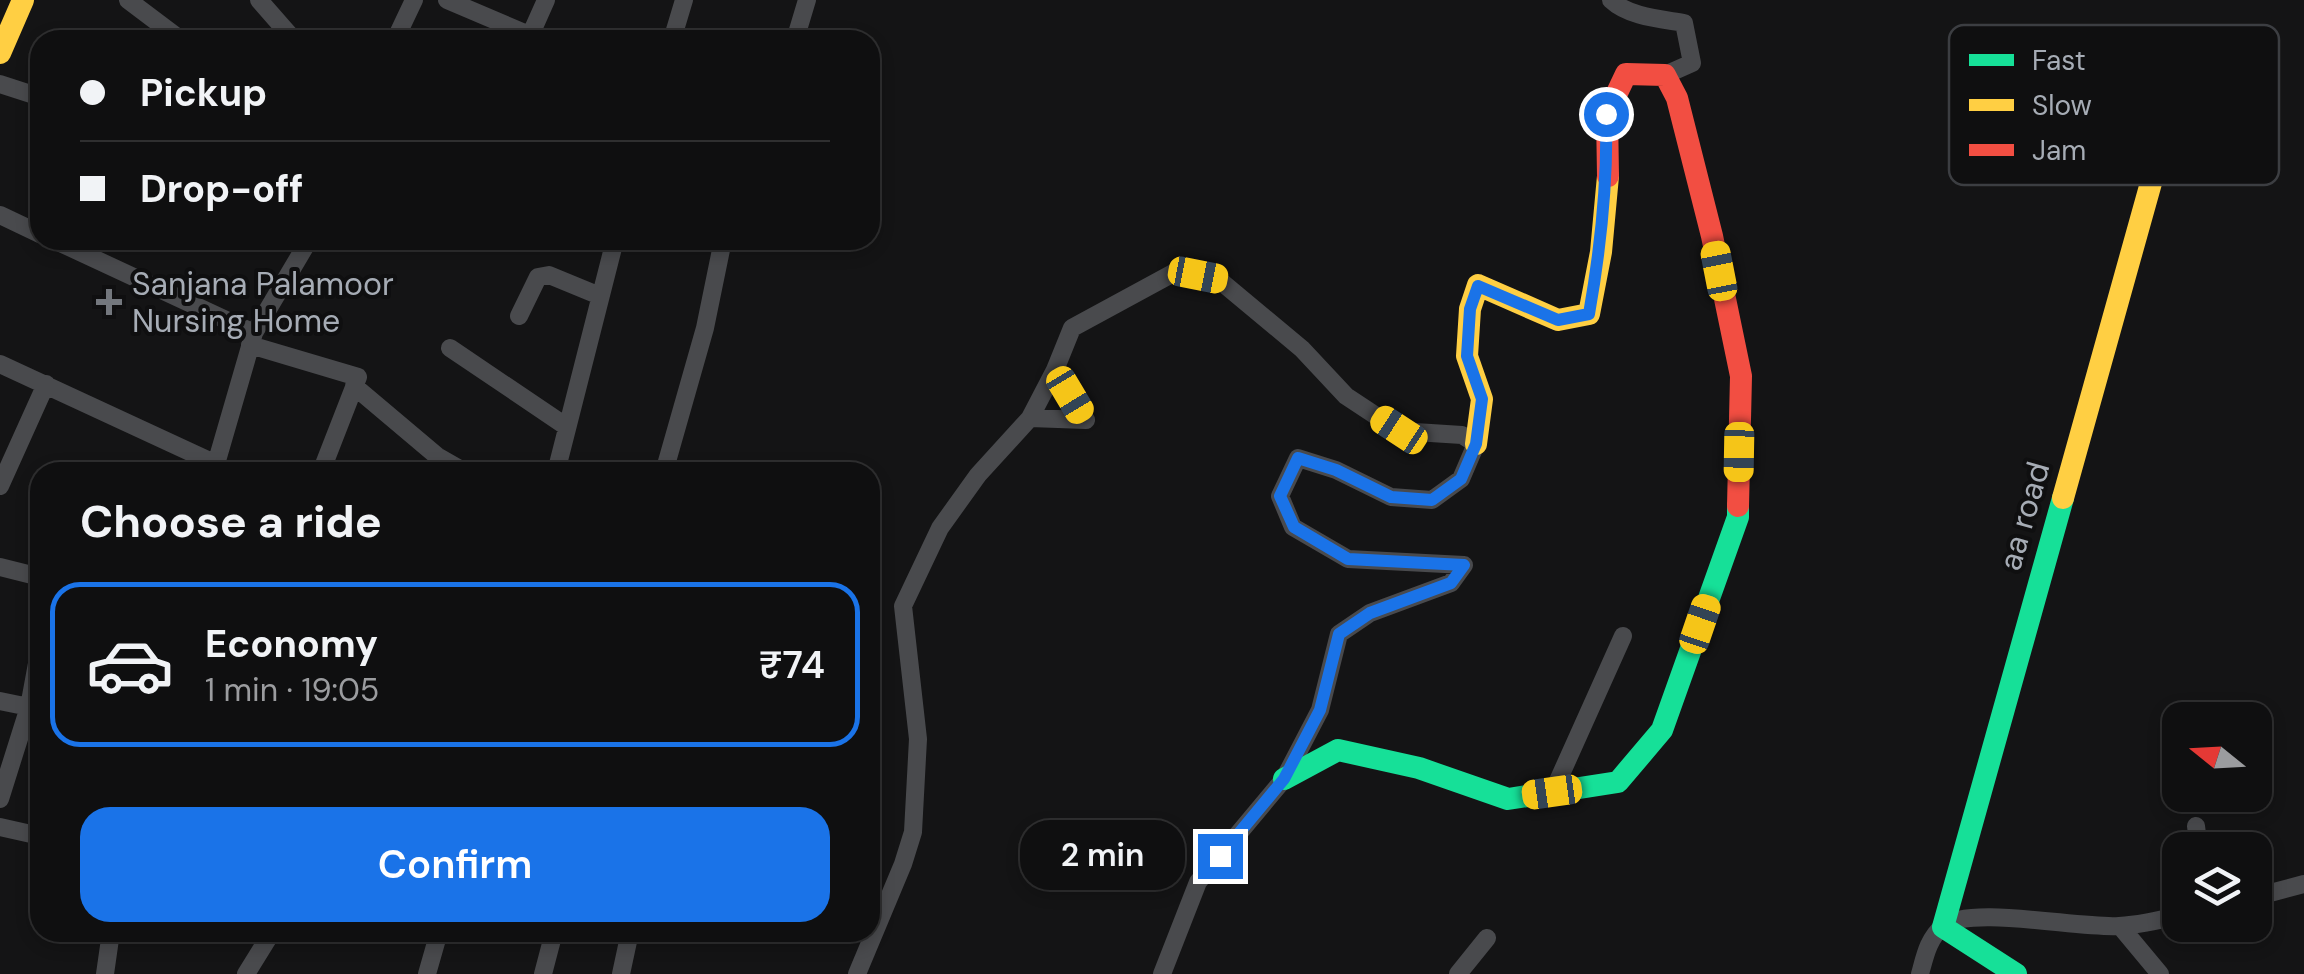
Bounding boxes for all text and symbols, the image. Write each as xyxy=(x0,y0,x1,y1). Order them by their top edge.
legend xyxy=(1949,25,2279,185)
text: Fast xyxy=(2032,42,2086,79)
text: Pickup xyxy=(140,68,267,118)
text: Slow xyxy=(2032,87,2092,124)
route start xyxy=(1584,92,1629,137)
text: Jam xyxy=(2032,132,2086,169)
text: Drop-off xyxy=(140,164,303,214)
car xyxy=(1699,239,1739,303)
car xyxy=(1166,255,1230,295)
place label: Sanjana Palamoor Nursing Home xyxy=(132,263,394,342)
marker: Sanjana Palamoor Nursing Home xyxy=(96,289,122,315)
car xyxy=(1042,362,1098,428)
car xyxy=(1366,401,1432,459)
car xyxy=(1723,422,1755,482)
street label: aa road xyxy=(1989,457,2059,575)
text: Choose a ride xyxy=(80,492,382,551)
car xyxy=(1676,591,1724,657)
text: Economy xyxy=(205,619,378,669)
icon: car xyxy=(85,620,175,710)
text: ₹74 xyxy=(759,640,825,690)
text: 1 min · 19:05 xyxy=(205,669,379,711)
north arrow xyxy=(2162,702,2272,812)
map controls xyxy=(2162,702,2272,942)
car xyxy=(1520,773,1584,811)
button: Confirm xyxy=(80,807,830,922)
callout: 2 min xyxy=(1020,821,1185,891)
button: layers xyxy=(2162,832,2272,942)
text: 2 min xyxy=(1061,834,1144,876)
route end xyxy=(1198,834,1243,879)

